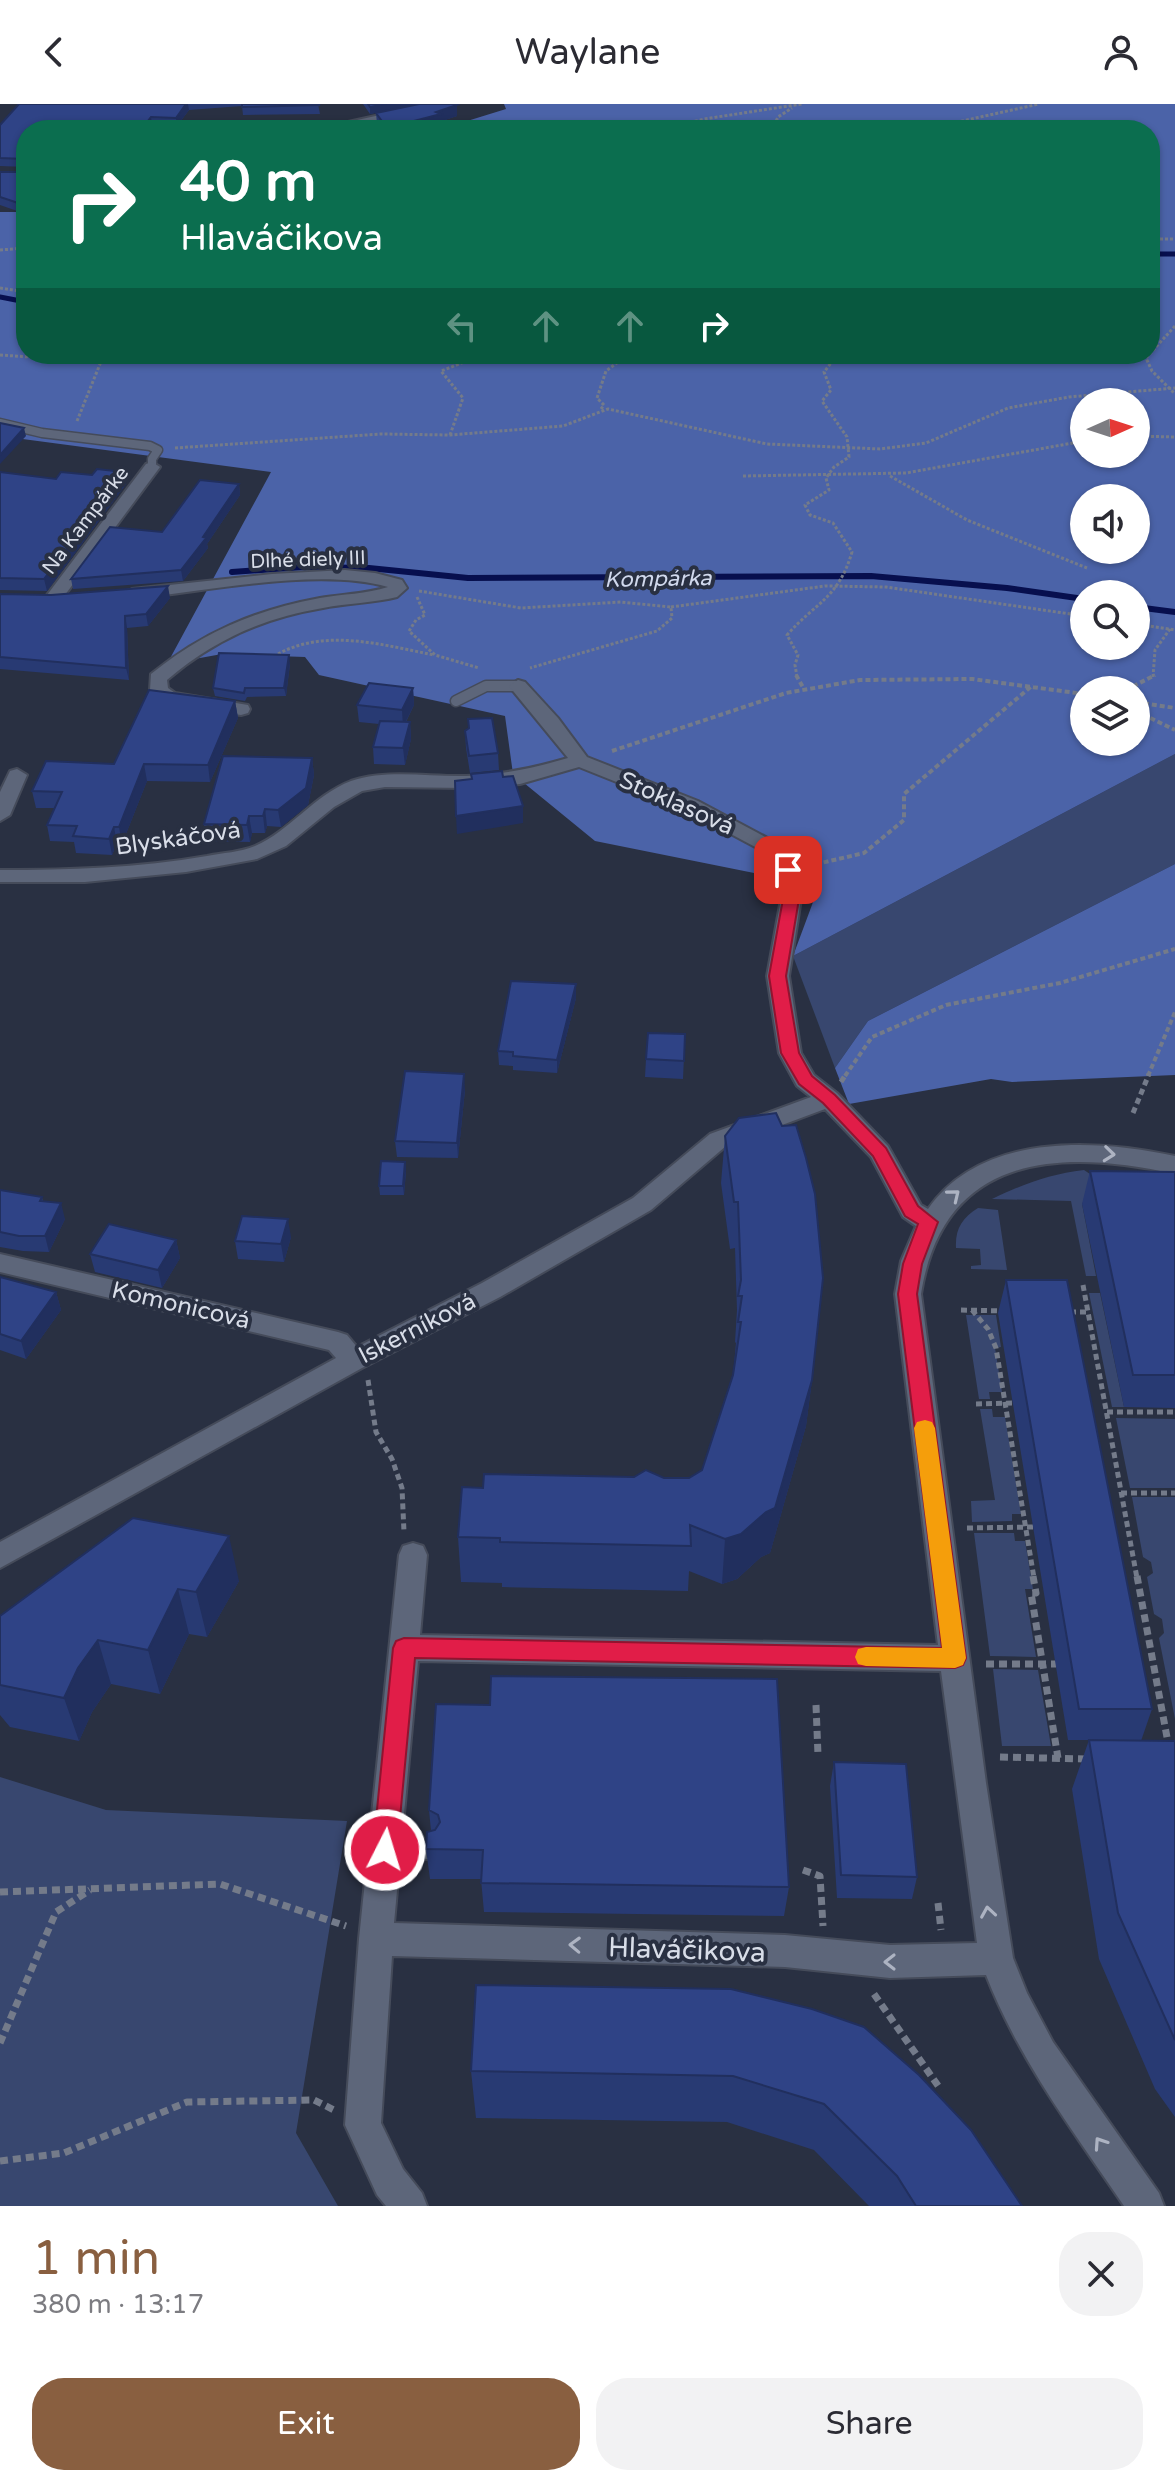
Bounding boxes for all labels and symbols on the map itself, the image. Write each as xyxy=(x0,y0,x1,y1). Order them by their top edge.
north arrow xyxy=(1070,388,1150,468)
street label: Na Kampárke xyxy=(37,462,134,579)
street label: Dlhé diely III xyxy=(250,546,366,574)
water label: Kompárka xyxy=(604,565,712,593)
street label: Stoklasová xyxy=(615,765,739,842)
street label: Blyskáčová xyxy=(113,815,243,862)
pin xyxy=(754,836,822,904)
one-way arrow xyxy=(1103,1145,1116,1162)
one-way arrow xyxy=(945,1190,959,1205)
street label: Komonicová xyxy=(109,1275,253,1335)
street label: Iskerníková xyxy=(354,1287,481,1370)
position arrow xyxy=(343,1808,427,1892)
one-way arrow xyxy=(980,1905,997,1918)
street label: Hlaváčikova xyxy=(607,1930,766,1970)
one-way arrow xyxy=(568,1937,581,1954)
one-way arrow xyxy=(883,1953,896,1971)
one-way arrow xyxy=(1095,2137,1110,2151)

